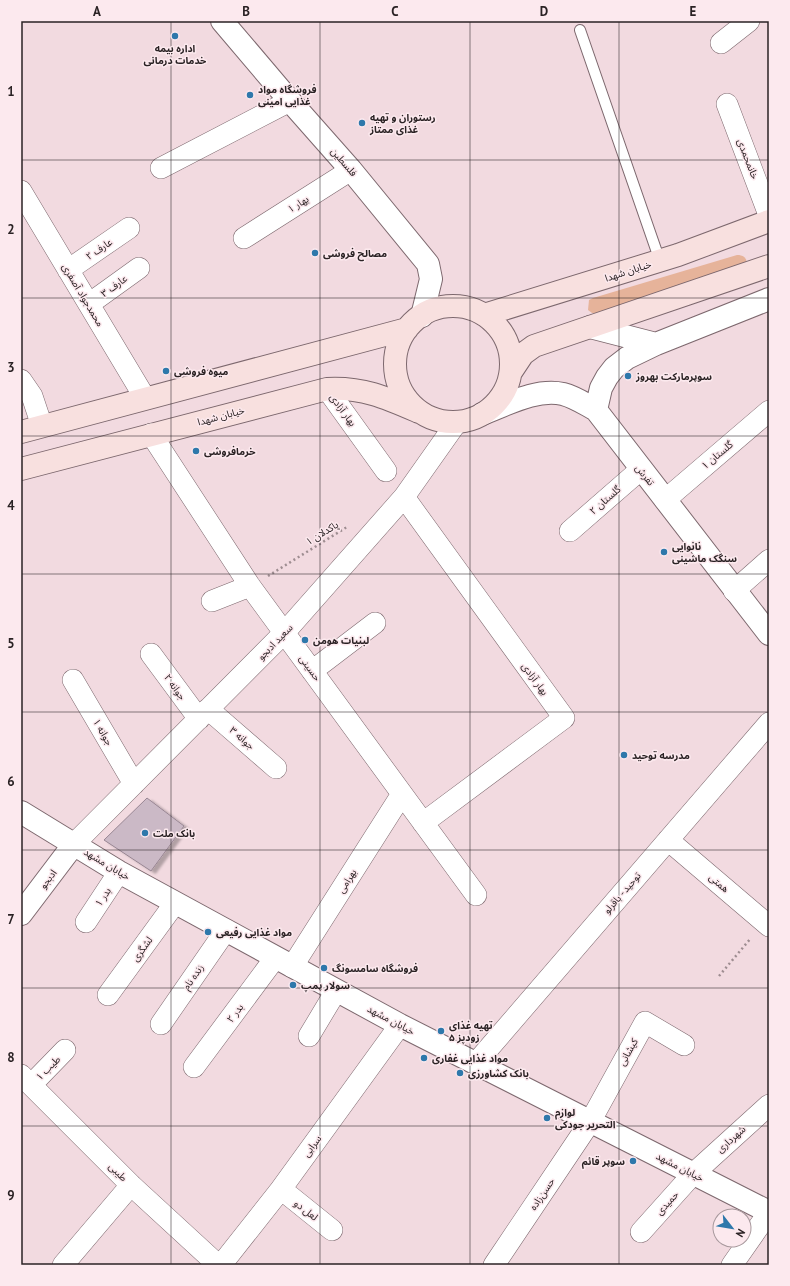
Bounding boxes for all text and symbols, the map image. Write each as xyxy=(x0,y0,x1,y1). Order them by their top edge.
text: A xyxy=(93,3,101,20)
text: B xyxy=(242,3,250,20)
text: C xyxy=(391,3,399,20)
text: D xyxy=(540,3,548,20)
text: E xyxy=(690,3,697,20)
marker: اداره بیمه خدمات درمانی xyxy=(170,31,180,41)
place label: اداره بیمه خدمات درمانی xyxy=(144,42,207,67)
text: 1 xyxy=(7,83,15,100)
place label: فروشگاه مواد غذایی امینی xyxy=(258,83,317,108)
marker: فروشگاه مواد غذایی امینی xyxy=(245,90,255,100)
place label: رستوران و تهیه غذای ممتاز xyxy=(369,111,436,136)
marker: رستوران و تهیه غذای ممتاز xyxy=(357,118,367,128)
street label: خانمحمدی xyxy=(734,137,762,181)
street label: فلسطین xyxy=(328,145,360,180)
street label: بهار ۱ xyxy=(285,192,311,216)
text: 2 xyxy=(7,221,15,238)
street label: عارف ۲ xyxy=(83,235,115,263)
place label: مصالح فروشی xyxy=(323,247,387,262)
marker: مصالح فروشی xyxy=(310,248,320,258)
street label: خیابان شهدا xyxy=(603,257,653,285)
street label: محمدجواد آصفری xyxy=(59,261,107,329)
street label: عارف ۳ xyxy=(98,272,130,300)
text: 3 xyxy=(7,359,15,376)
place label: میوه فروشی xyxy=(174,365,229,378)
marker: میوه فروشی xyxy=(161,366,171,376)
place label: سوپرمارکت بهروز xyxy=(635,370,712,383)
marker: سوپرمارکت بهروز xyxy=(623,371,633,381)
street label: بهار آزادی xyxy=(327,391,359,429)
street label: خیابان شهدا xyxy=(196,403,246,429)
street label: گلستان ۱ xyxy=(698,437,736,472)
place label: خرمافروشی xyxy=(204,445,256,458)
marker: خرمافروشی xyxy=(191,446,201,456)
street label: تفرش xyxy=(632,462,658,488)
street label: گلستان ۲ xyxy=(587,482,624,517)
text: 4 xyxy=(7,497,15,514)
street label: پاکدلان ۱ xyxy=(303,518,341,548)
place label: نانوایی سنگک ماشینی xyxy=(672,540,737,565)
marker: نانوایی سنگک ماشینی xyxy=(659,547,669,557)
street label: سعید ادبجو xyxy=(254,621,296,663)
place label: لبنیات هومن xyxy=(313,634,369,647)
text: 5 xyxy=(7,635,15,652)
marker: لبنیات هومن xyxy=(300,635,310,645)
street label: حسینی xyxy=(296,652,324,684)
street label: بهار آزادی xyxy=(519,660,551,698)
street label: جوانه ۲ xyxy=(161,671,189,703)
street label: جوانه ۱ xyxy=(90,716,116,748)
street label: جوانه ۳ xyxy=(227,724,257,752)
place label: مدرسه توحید xyxy=(632,749,690,762)
marker: مدرسه توحید xyxy=(619,750,629,760)
text: 6 xyxy=(7,773,15,790)
place label: بانک ملت xyxy=(153,827,195,840)
marker: بانک ملت xyxy=(140,828,150,838)
street label: خیابان مشهد xyxy=(81,845,133,883)
street label: بهرامی xyxy=(334,866,360,896)
street label: ادبجو xyxy=(37,867,59,891)
street label: توحید - باقرلو xyxy=(600,869,644,917)
street label: همتی xyxy=(706,871,732,895)
street label: بدر ۱ xyxy=(92,885,114,909)
text: 7 xyxy=(7,911,15,928)
place label: مواد غذایی رفیعی xyxy=(216,926,292,939)
marker: مواد غذایی رفیعی xyxy=(203,927,213,937)
street label: لشگری xyxy=(129,934,156,964)
street label: زنده نام xyxy=(179,961,208,994)
place label: فروشگاه سامسونگ xyxy=(332,962,418,975)
marker: فروشگاه سامسونگ xyxy=(319,963,329,973)
place label: سولار پمپ xyxy=(301,979,350,993)
marker: سولار پمپ xyxy=(288,980,298,990)
street label: بدر ۲ xyxy=(224,1001,246,1025)
street label: خیابان مشهد xyxy=(365,1002,417,1038)
place label: تهیه غذای زودپز ۵ xyxy=(449,1019,493,1044)
marker: تهیه غذای زودپز ۵ xyxy=(436,1026,446,1036)
street label: کیشانی xyxy=(615,1035,641,1068)
text: 8 xyxy=(7,1049,15,1066)
place label: مواد غذایی غفاری xyxy=(432,1052,508,1065)
street label: طیب ۱ xyxy=(33,1053,63,1083)
marker: مواد غذایی غفاری xyxy=(419,1053,429,1063)
place label: بانک کشاورزی xyxy=(468,1067,529,1080)
marker: بانک کشاورزی xyxy=(455,1068,465,1078)
place label: لوازم التحریر جودکی xyxy=(555,1106,616,1131)
marker: لوازم التحریر جودکی xyxy=(542,1113,552,1123)
street label: شهرداری xyxy=(714,1122,748,1156)
street label: سرابی xyxy=(300,1132,324,1160)
street label: خیابان مشهد xyxy=(654,1149,706,1185)
place label: سوپر قائم xyxy=(582,1155,625,1169)
marker: سوپر قائم xyxy=(628,1156,638,1166)
street label: طیبی xyxy=(106,1160,130,1184)
street label: حسن‌زاده xyxy=(526,1175,558,1213)
text: 9 xyxy=(7,1187,15,1204)
street label: حمیدی xyxy=(653,1188,681,1218)
street label: لعل دو xyxy=(291,1197,321,1224)
north arrow xyxy=(712,1208,752,1248)
text: N xyxy=(733,1226,748,1240)

